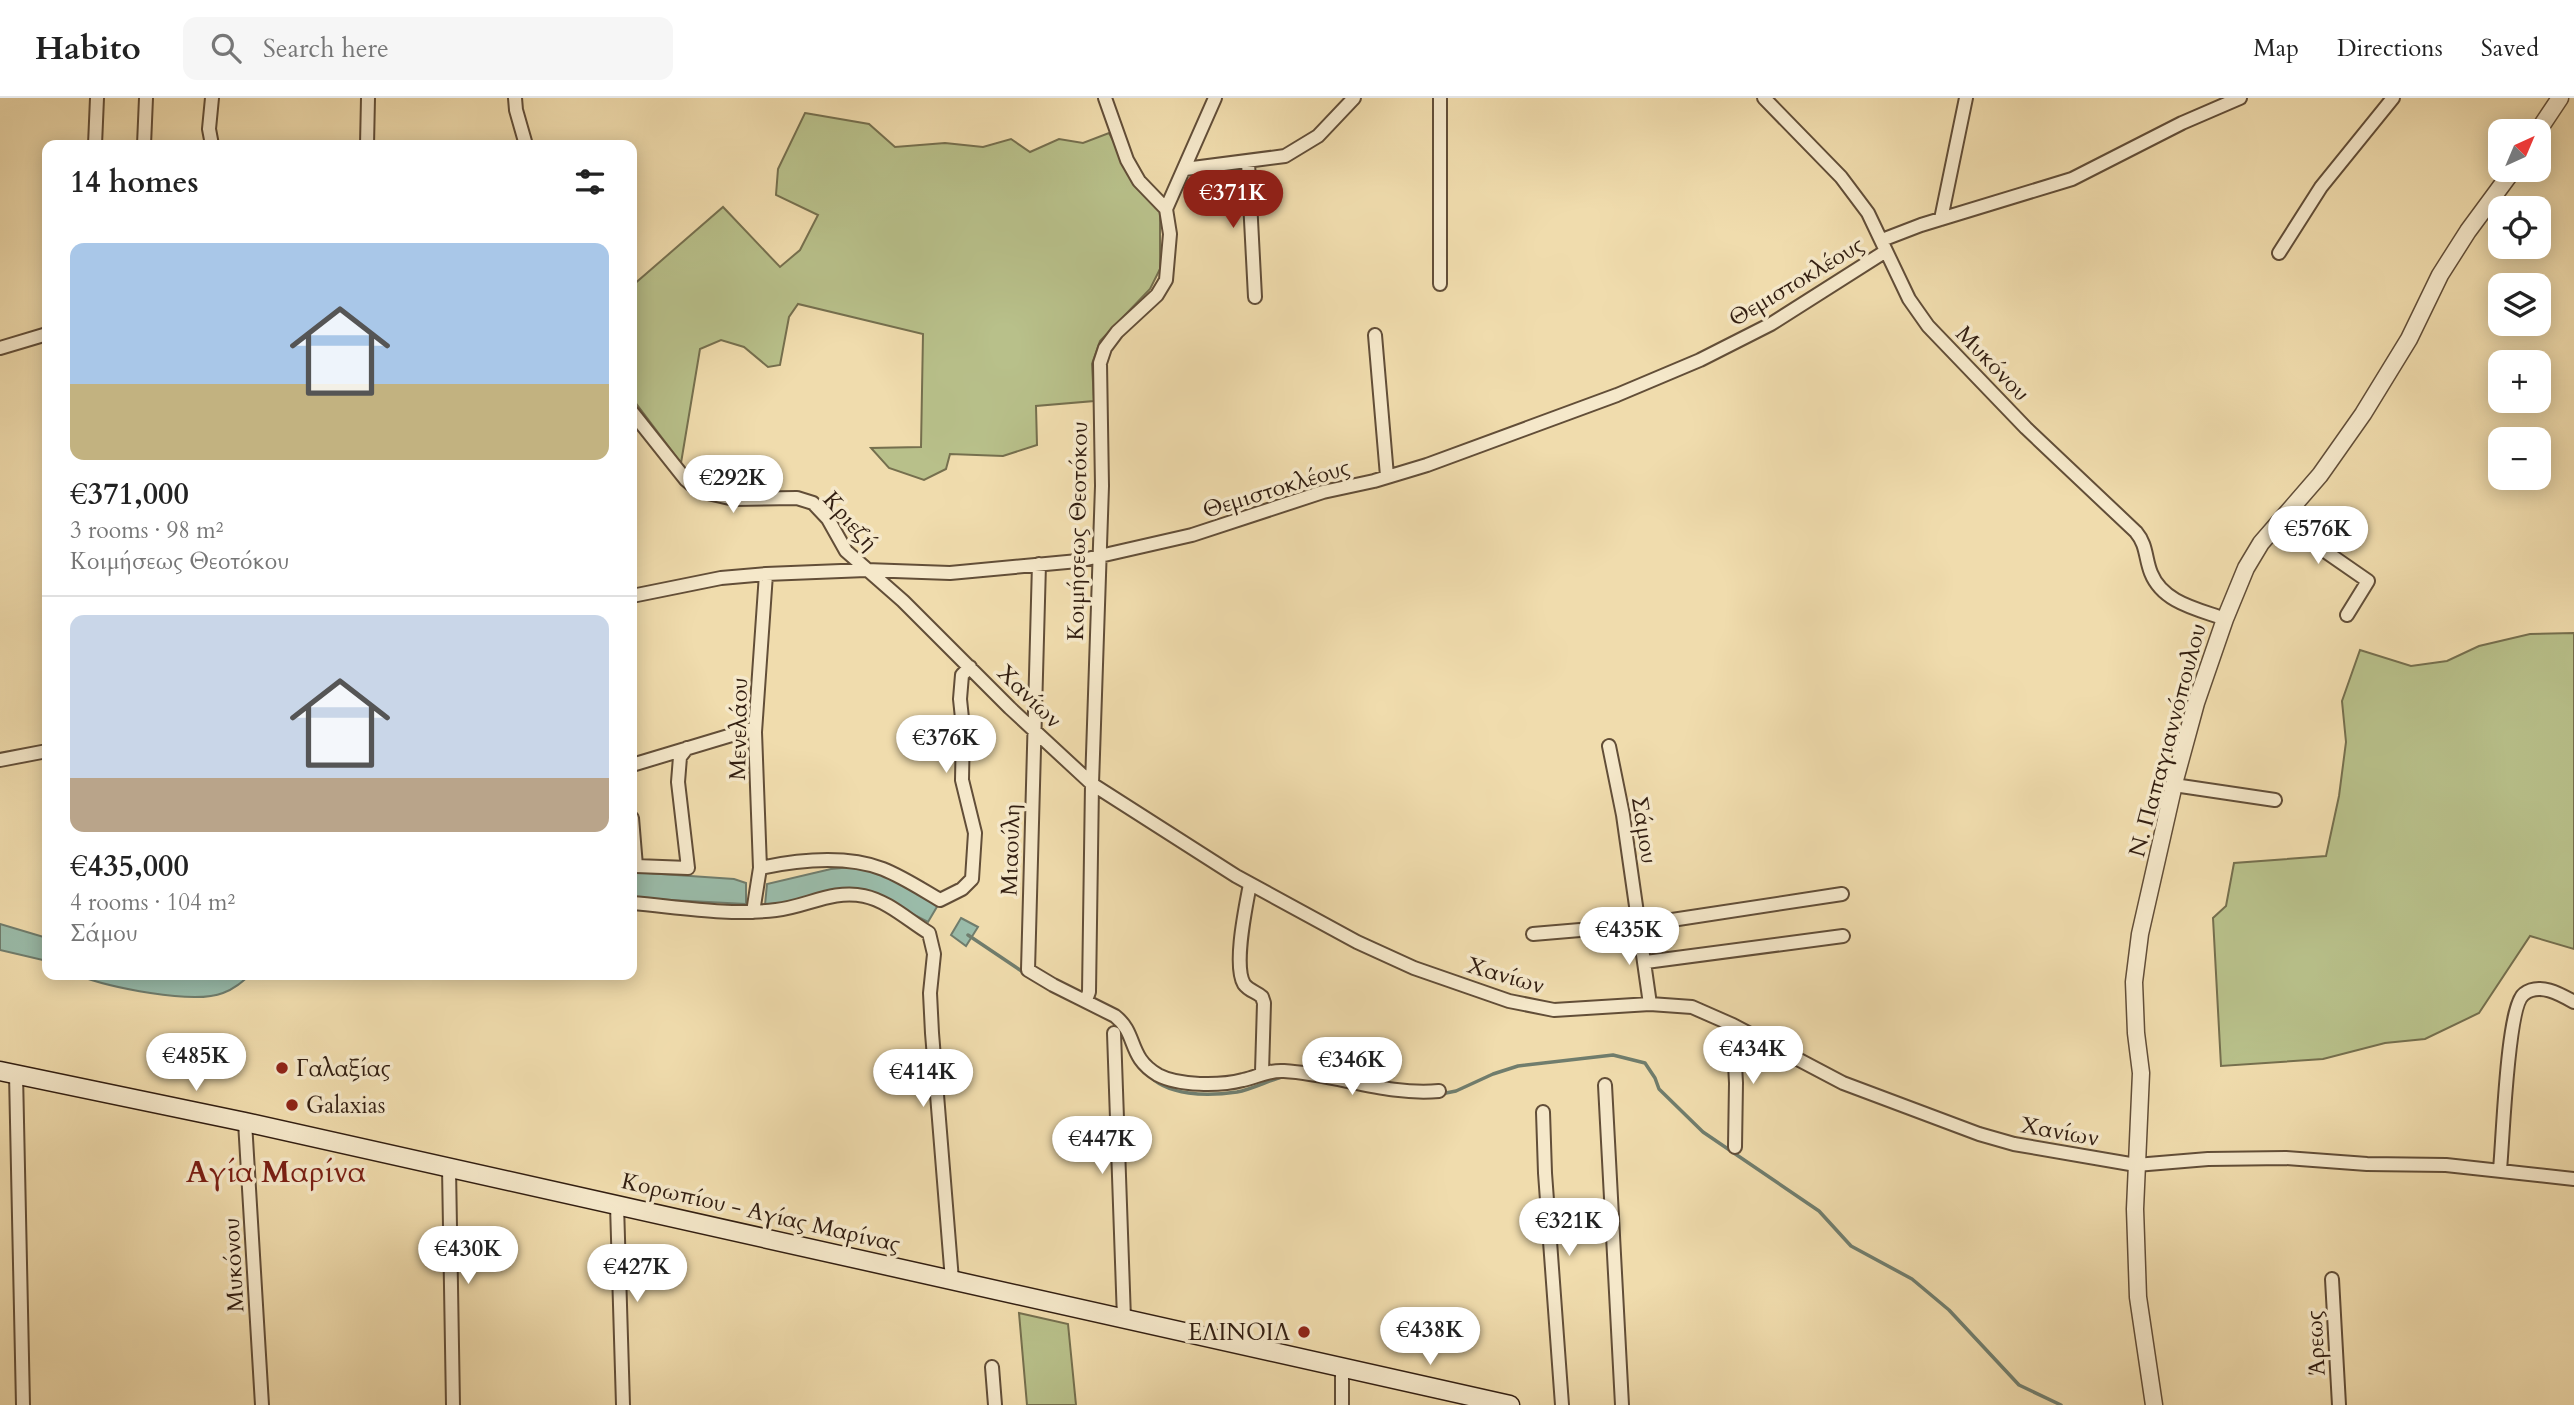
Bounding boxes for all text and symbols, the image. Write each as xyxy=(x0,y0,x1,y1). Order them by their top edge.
search box xyxy=(183,17,673,80)
text: Habito xyxy=(35,26,141,71)
icon: search xyxy=(207,29,245,67)
text: Search here xyxy=(263,31,389,66)
text: Map xyxy=(2253,32,2299,65)
text: Directions xyxy=(2337,32,2443,65)
text: Saved xyxy=(2481,32,2539,65)
north arrow xyxy=(2488,119,2552,182)
map controls xyxy=(2488,119,2551,490)
text: 14 homes xyxy=(70,162,199,203)
icon: filters xyxy=(571,163,609,201)
pin: €371K xyxy=(1184,170,1282,230)
text: €371K xyxy=(1199,177,1267,208)
button: locate xyxy=(2488,196,2551,259)
street label: Θεμιστοκλέους xyxy=(1723,229,1870,334)
button: layers xyxy=(2488,273,2551,336)
icon: home xyxy=(277,288,403,414)
street label: Μυκόνου xyxy=(1949,319,2037,408)
button: + xyxy=(2488,350,2551,413)
street label: Κοιμήσεως Θεοτόκου xyxy=(1060,421,1095,641)
button: − xyxy=(2488,427,2551,490)
street label: Θεμιστοκλέους xyxy=(1199,451,1354,526)
pin: €292K xyxy=(684,456,782,515)
text: €292K xyxy=(699,462,767,493)
text: €371,000 xyxy=(70,474,189,515)
street label: Κριεζή xyxy=(816,485,885,558)
pin: €576K xyxy=(2269,506,2367,566)
text: €576K xyxy=(2284,513,2352,544)
text: 3 rooms · 98 m² xyxy=(70,515,223,546)
text: Κοιμήσεως Θεοτόκου xyxy=(70,546,289,577)
street label: Ν. Παπαγιαννόπουλου xyxy=(2121,620,2214,860)
street label: Χανίων xyxy=(990,658,1069,735)
icon: home xyxy=(277,660,403,786)
street label: Μενελάου xyxy=(722,677,755,781)
pin: €376K xyxy=(897,716,995,775)
text: €376K xyxy=(912,722,980,753)
street label: Σάμου xyxy=(1624,794,1665,866)
street label: Μιαούλη xyxy=(993,804,1028,896)
text: €435,000 xyxy=(70,846,189,887)
text: 4 rooms · 104 m² xyxy=(70,887,235,918)
pin: €435K xyxy=(1580,908,1678,967)
text: €435K xyxy=(1595,914,1663,945)
text: Σάμου xyxy=(70,918,138,949)
street label: Χανίων xyxy=(1464,950,1548,1001)
pin: €434K xyxy=(1704,1026,1802,1086)
text: €434K xyxy=(1719,1033,1787,1064)
pin: €485K xyxy=(147,1034,245,1093)
pin: €346K xyxy=(1303,1038,1401,1097)
text: €485K xyxy=(162,1040,230,1071)
text: €346K xyxy=(1318,1044,1386,1075)
pin: €414K xyxy=(874,1049,972,1109)
place label: Γαλαξίας xyxy=(296,1053,391,1084)
text: €414K xyxy=(889,1056,957,1087)
marker: Γαλαξίας xyxy=(274,1060,290,1076)
place label: Galaxias xyxy=(306,1090,385,1121)
marker: Galaxias xyxy=(284,1097,300,1113)
street label: Χανίων xyxy=(2018,1109,2101,1154)
pin: €447K xyxy=(1053,1116,1151,1176)
text: €447K xyxy=(1068,1123,1136,1154)
district label: Αγία Μαρίνα xyxy=(186,1152,366,1193)
street label: Κορωπίου - Αγίας Μαρίνας xyxy=(619,1165,903,1260)
pin: €321K xyxy=(1520,1198,1618,1258)
text: €321K xyxy=(1535,1205,1603,1236)
street label: Μυκόνου xyxy=(216,1217,251,1313)
pin: €430K xyxy=(419,1226,517,1286)
text: €430K xyxy=(434,1233,502,1264)
pin: €427K xyxy=(588,1244,686,1304)
text: €427K xyxy=(603,1251,671,1282)
pin: €438K xyxy=(1381,1308,1479,1367)
street label: Άρεως xyxy=(2298,1309,2333,1376)
text: €438K xyxy=(1396,1314,1464,1345)
place label: ΕΛΙΝΟΙΛ xyxy=(1188,1317,1291,1348)
marker: ΕΛΙΝΟΙΛ xyxy=(1296,1324,1312,1340)

